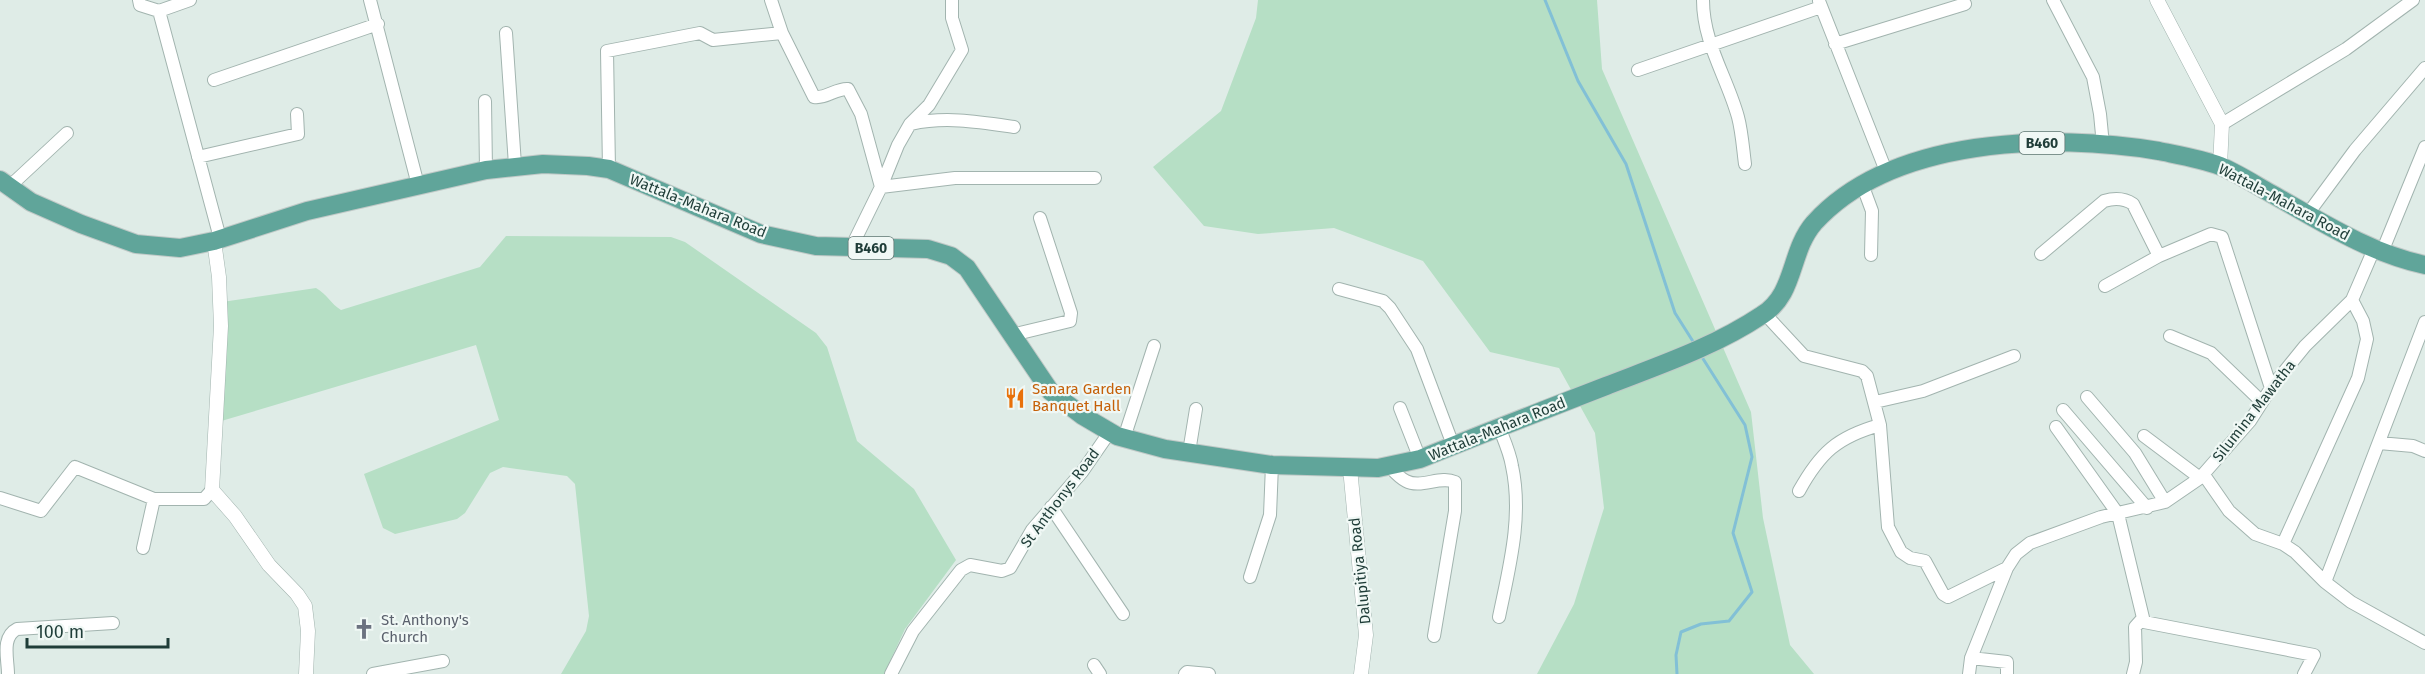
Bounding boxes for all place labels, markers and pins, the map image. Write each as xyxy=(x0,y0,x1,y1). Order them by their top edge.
place label: Sanara Garden Banquet Hall xyxy=(1032,380,1132,415)
restaurant icon: Sanara Garden Banquet Hall xyxy=(1003,386,1027,410)
place label: St. Anthony's Church xyxy=(381,611,469,646)
church icon: St. Anthony's Church xyxy=(352,617,376,641)

